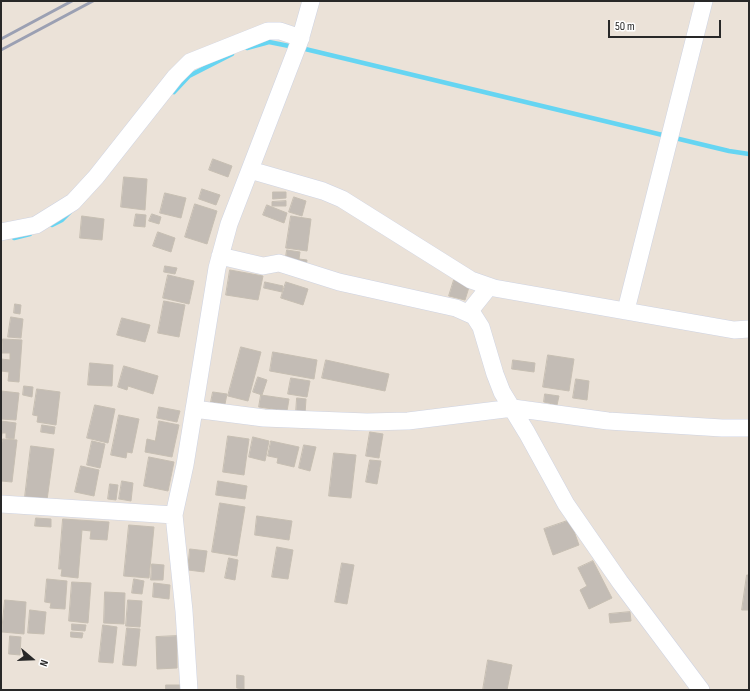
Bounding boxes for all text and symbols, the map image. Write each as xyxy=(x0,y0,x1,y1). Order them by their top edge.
scale bar xyxy=(610,12,723,38)
text: 50 m xyxy=(615,19,635,34)
north arrow xyxy=(12,639,52,679)
text: N xyxy=(37,658,51,668)

